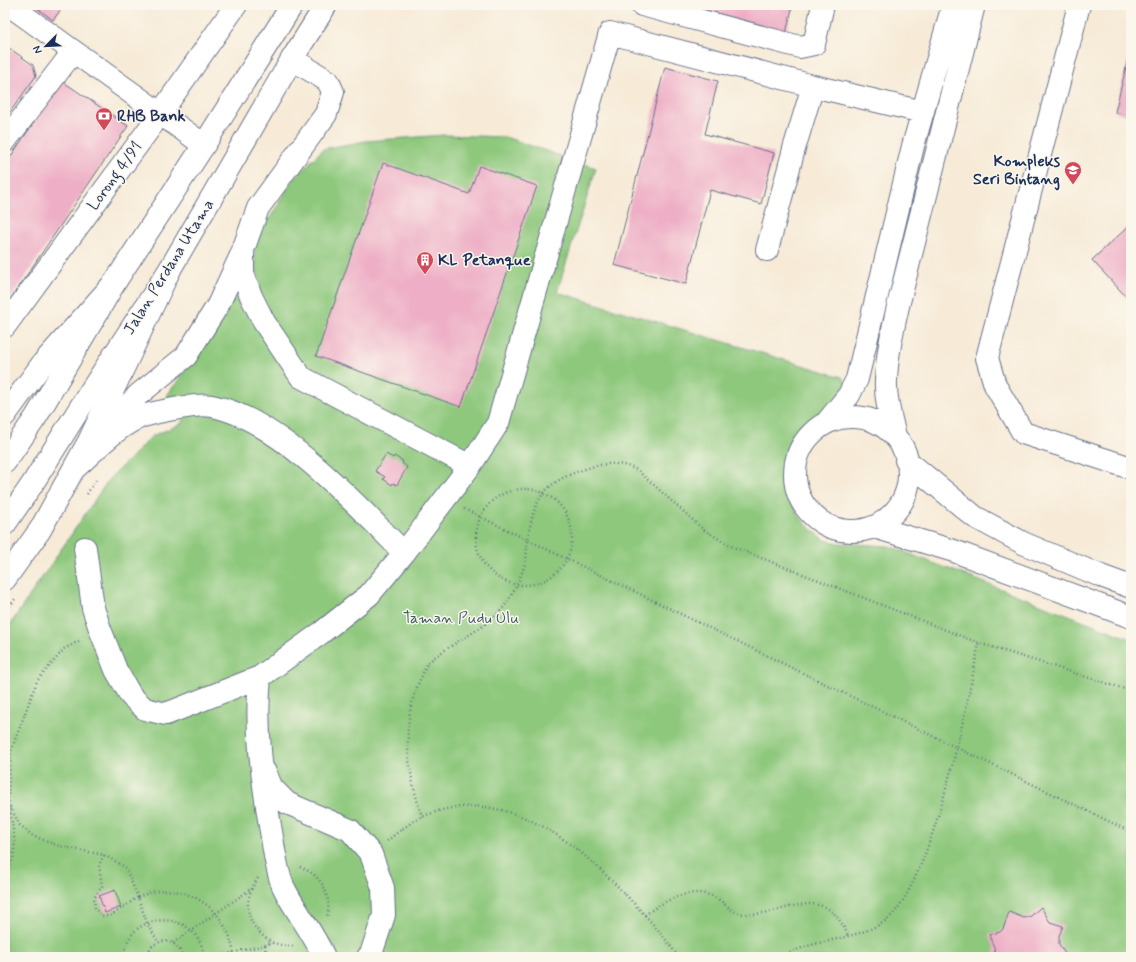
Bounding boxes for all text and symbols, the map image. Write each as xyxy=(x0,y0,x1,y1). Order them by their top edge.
north arrow xyxy=(26,26,66,66)
text: N xyxy=(30,43,46,56)
bank icon: RHB Bank xyxy=(94,106,114,131)
place label: RHB Bank xyxy=(117,106,185,127)
street label: Lorong 4/91 xyxy=(83,137,148,215)
place label: Kompleks Seri Bintang xyxy=(973,151,1061,191)
school or university icon: Kompleks Seri Bintang xyxy=(1063,160,1083,185)
street label: Jalan Perdana Utama xyxy=(119,195,219,339)
building icon: KL Petanque xyxy=(415,250,435,275)
place label: KL Petanque xyxy=(438,250,531,271)
park label: Taman Pudu Ulu xyxy=(403,608,519,629)

